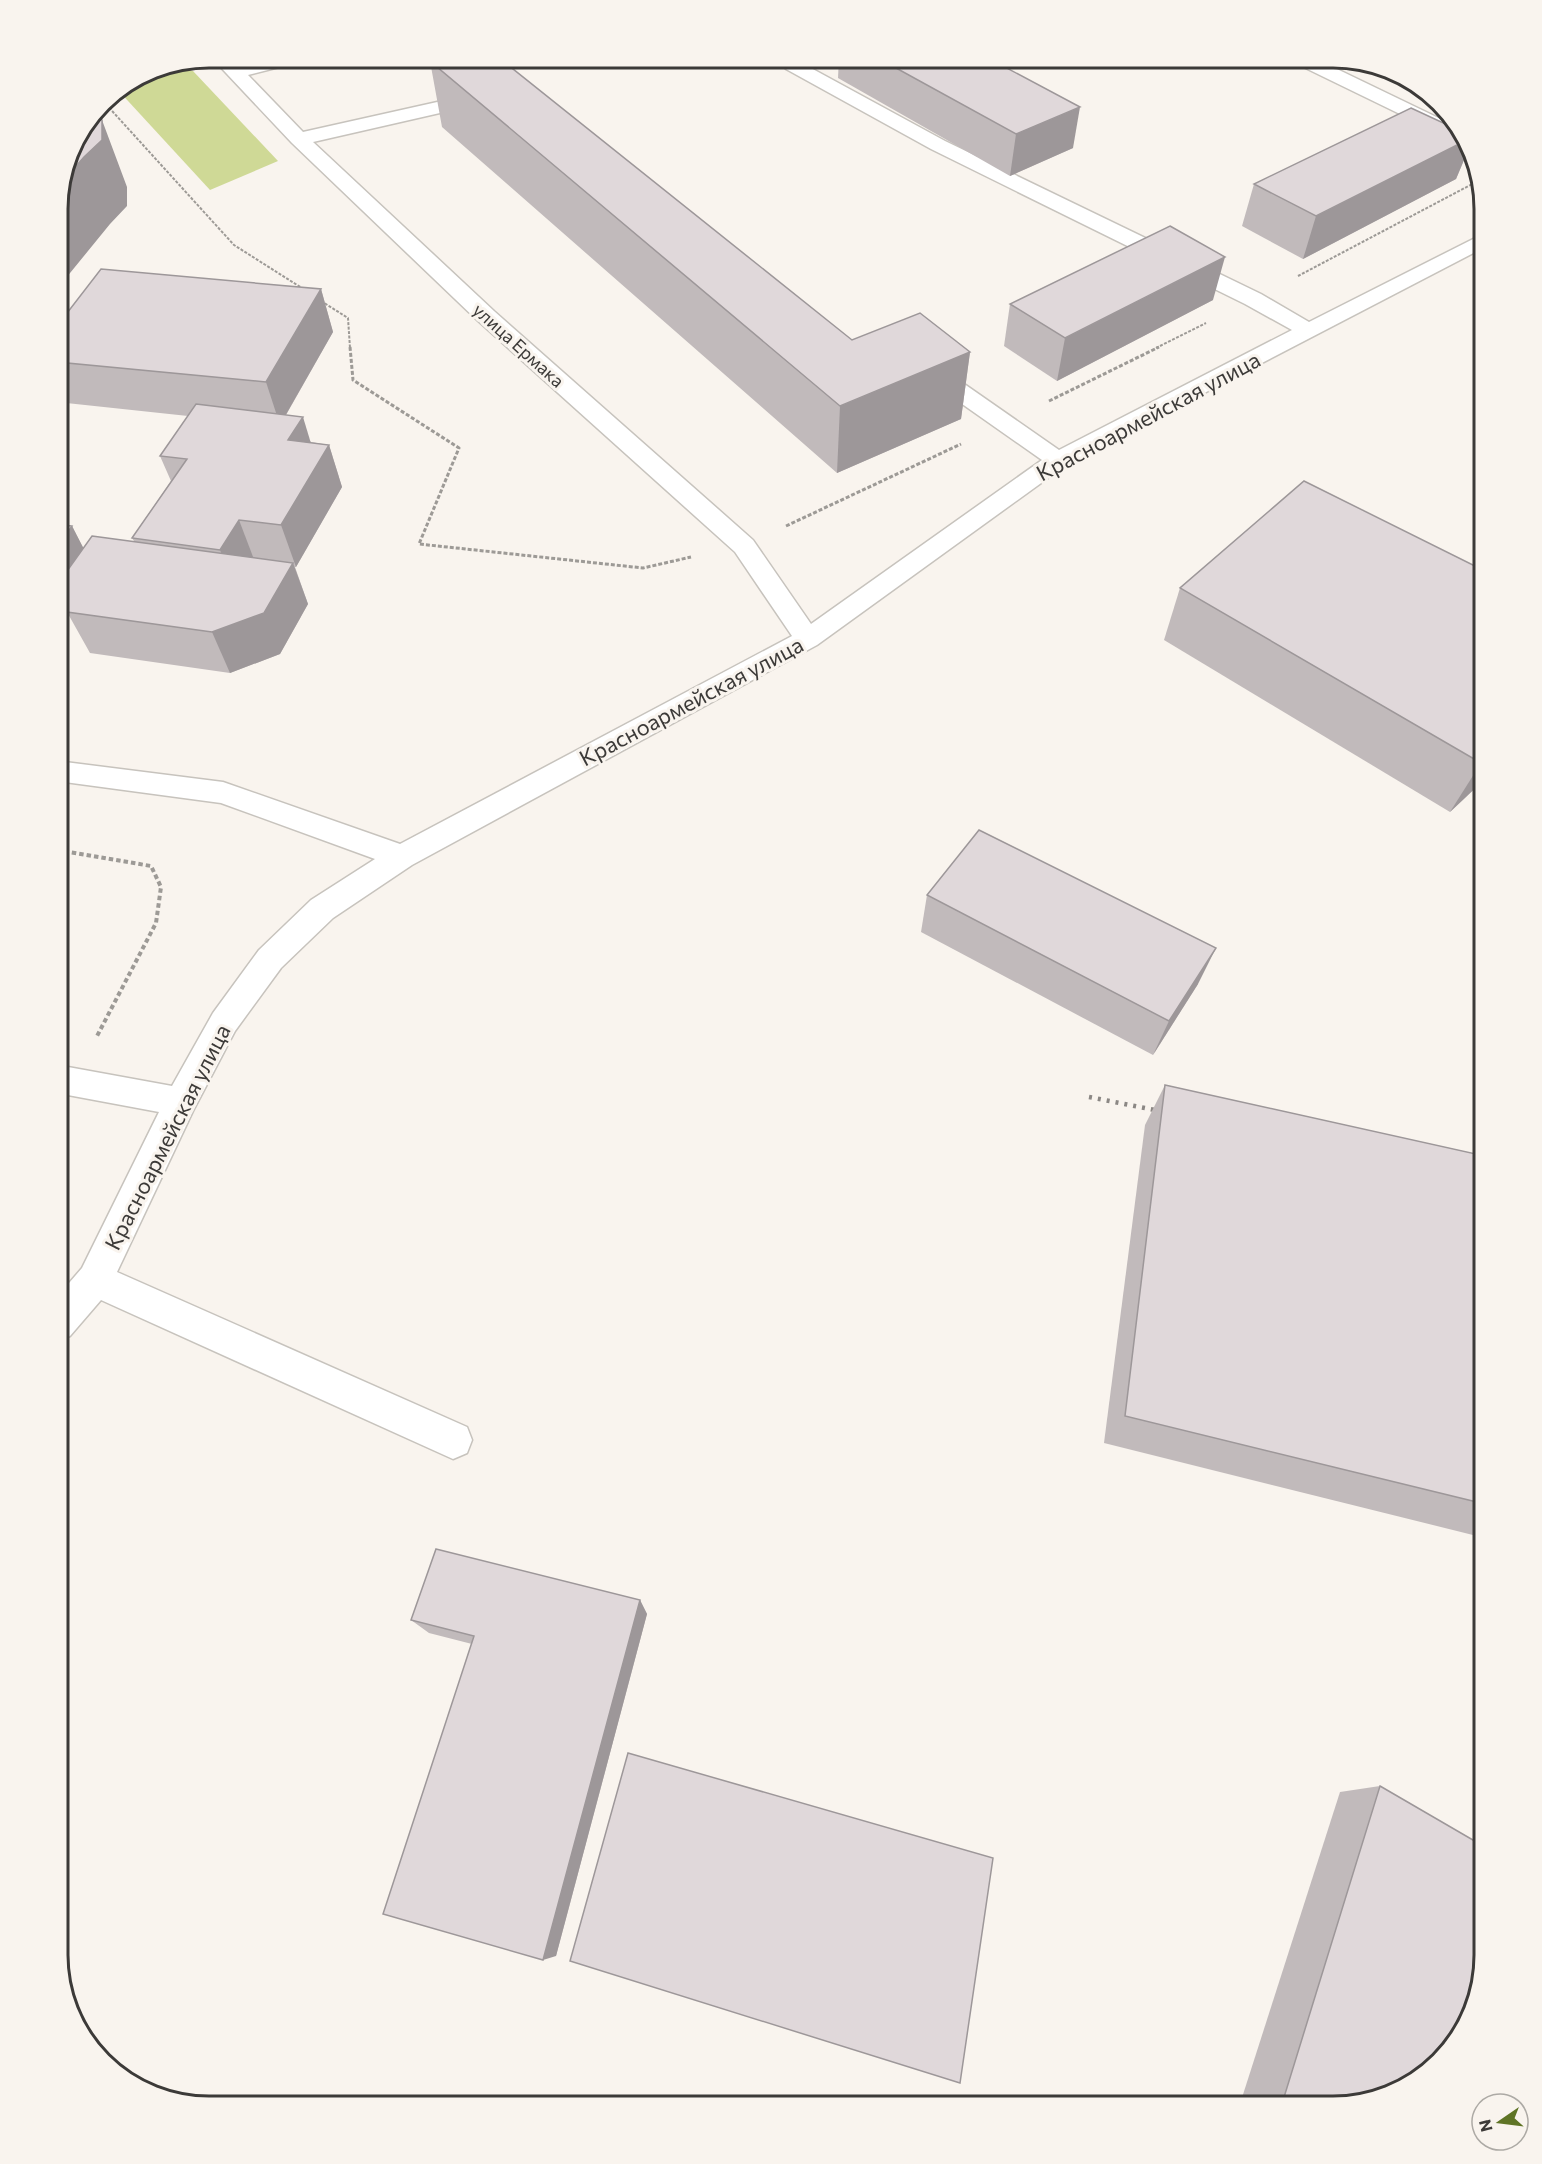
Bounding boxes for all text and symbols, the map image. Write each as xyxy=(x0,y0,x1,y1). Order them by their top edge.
street label: улица Ермака xyxy=(469,298,569,392)
street label: Красноармейская улица xyxy=(1031,345,1265,487)
street label: Красноармейская улица xyxy=(574,630,808,772)
street label: Красноармейская улица xyxy=(98,1020,236,1254)
north arrow xyxy=(1470,2092,1530,2152)
text: N xyxy=(1474,2118,1496,2134)

